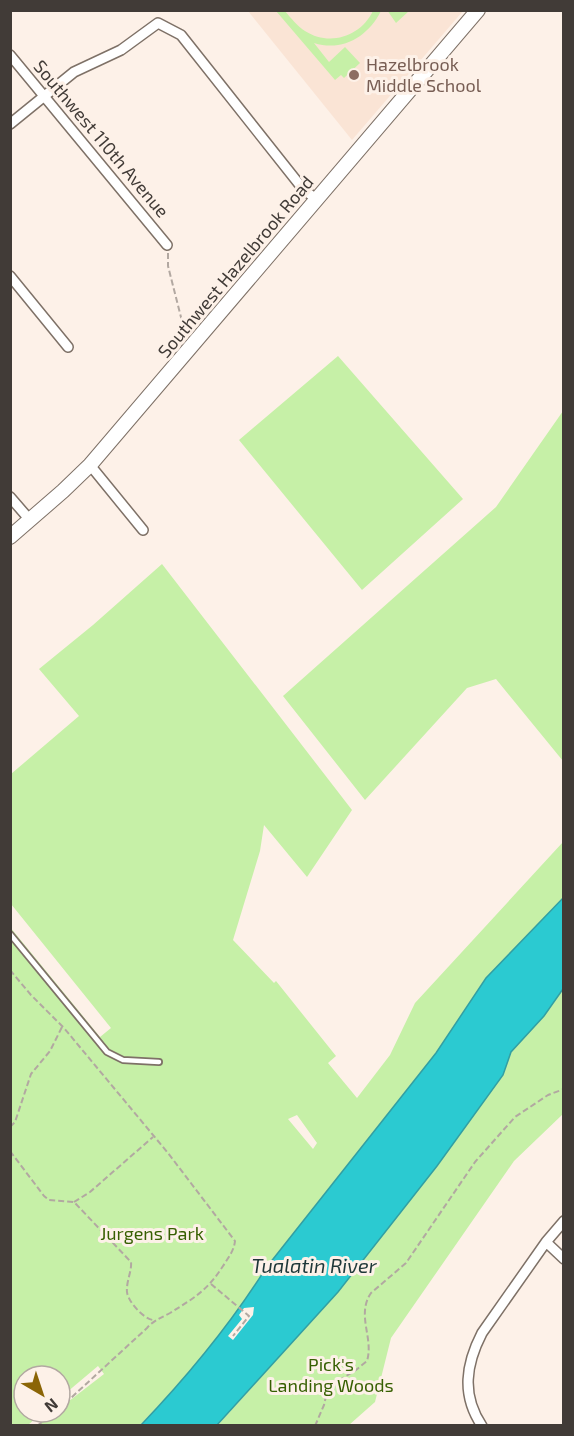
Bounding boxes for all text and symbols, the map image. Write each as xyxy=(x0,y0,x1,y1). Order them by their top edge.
place label: Hazelbrook Middle School xyxy=(366,53,482,96)
street label: Southwest 110th Avenue xyxy=(29,55,174,222)
marker: Hazelbrook Middle School xyxy=(347,68,361,82)
street label: Southwest Hazelbrook Road xyxy=(153,171,318,362)
park label: Jurgens Park xyxy=(100,1222,204,1244)
water label: Tualatin River xyxy=(251,1253,378,1277)
park label: Pick's Landing Woods xyxy=(268,1353,394,1396)
north arrow xyxy=(12,1364,72,1424)
text: N xyxy=(41,1395,62,1417)

